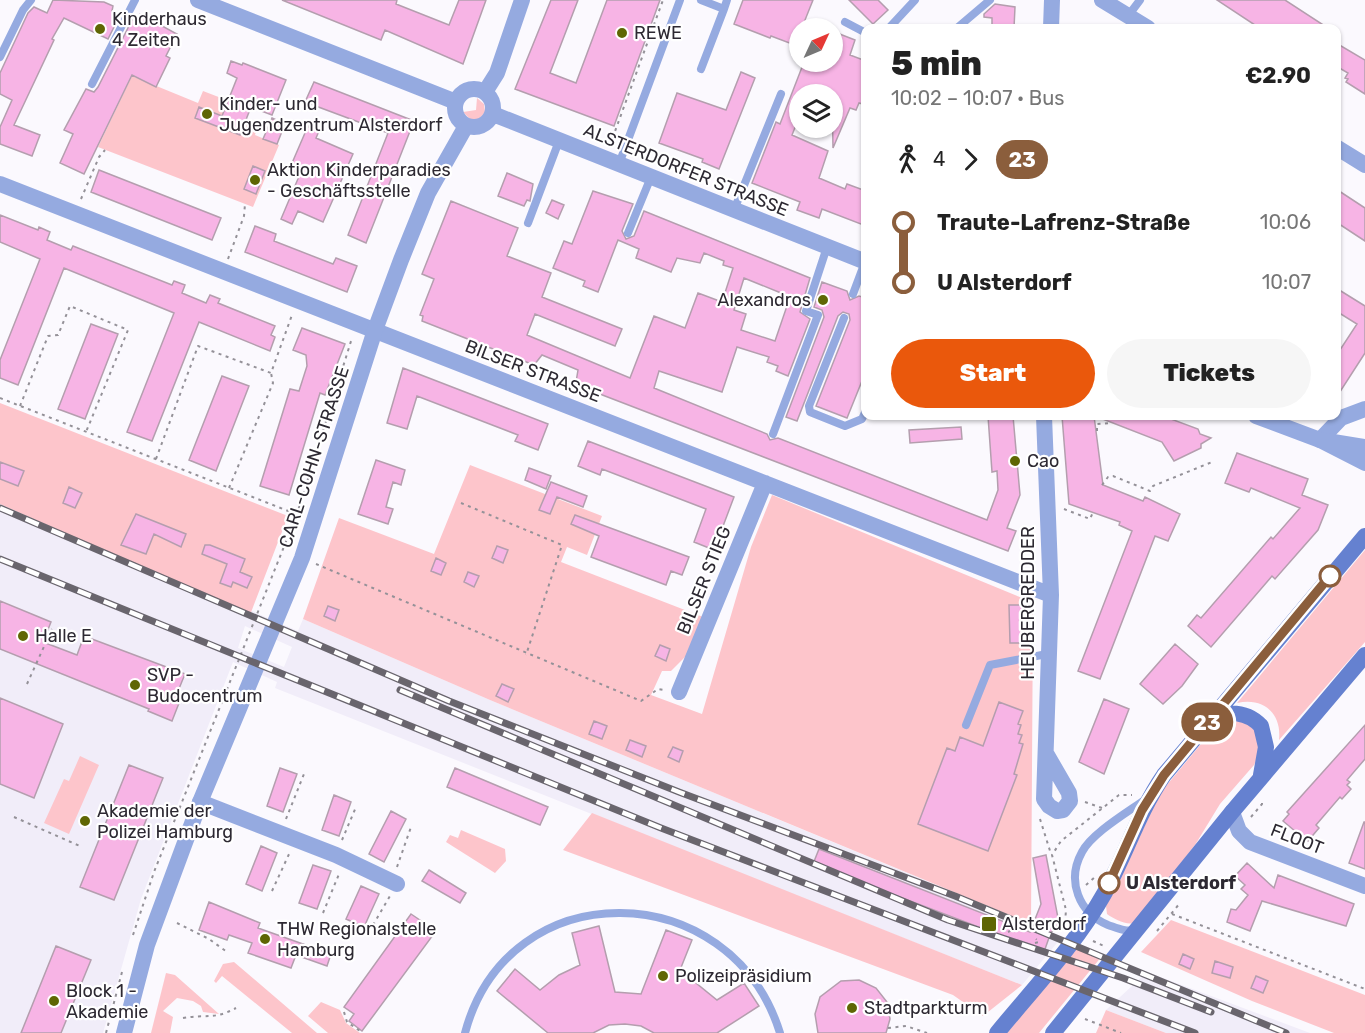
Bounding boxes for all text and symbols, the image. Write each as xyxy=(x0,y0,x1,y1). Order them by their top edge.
place label: Kinderhaus 4 Zeiten xyxy=(112,8,207,51)
north arrow xyxy=(789,18,843,72)
map controls xyxy=(789,18,843,138)
marker: Kinderhaus 4 Zeiten xyxy=(93,22,107,36)
place label: REWE xyxy=(634,22,682,44)
marker: REWE xyxy=(615,26,629,40)
text: 5 min xyxy=(891,44,982,83)
text: €2.90 xyxy=(1245,62,1311,89)
button: layers xyxy=(789,84,843,138)
text: 10:02 – 10:07 · Bus xyxy=(891,86,1064,110)
place label: Kinder- und Jugendzentrum Alsterdorf xyxy=(219,93,442,136)
marker: Kinder- und Jugendzentrum Alsterdorf xyxy=(200,107,214,121)
street label: ALSTERDORFER STRASSE xyxy=(580,119,792,221)
icon: walk xyxy=(891,143,924,176)
icon: forward xyxy=(954,143,987,176)
text: 4 xyxy=(933,147,945,171)
text: 23 xyxy=(1008,147,1036,172)
place label: Aktion Kinderparadies - Geschäftsstelle xyxy=(267,159,451,202)
marker: Aktion Kinderparadies - Geschäftsstelle xyxy=(248,173,262,187)
text: Traute-Lafrenz-Straße xyxy=(937,209,1190,236)
text: 10:06 xyxy=(1260,210,1311,234)
text: U Alsterdorf xyxy=(937,269,1072,296)
text: 10:07 xyxy=(1262,270,1311,294)
place label: Alexandros xyxy=(717,289,811,311)
marker: Alexandros xyxy=(816,293,830,307)
street label: BILSER STRASSE xyxy=(462,335,604,407)
button: Start xyxy=(891,339,1095,408)
button: Tickets xyxy=(1107,339,1311,408)
street label: CARL-COHN-STRASSE xyxy=(274,363,354,551)
place label: Cao xyxy=(1027,450,1059,472)
marker: Cao xyxy=(1008,454,1022,468)
street label: BILSER STIEG xyxy=(672,523,736,637)
street label: HEUBERGREDDER xyxy=(1017,526,1039,680)
unlabelled marker xyxy=(1319,565,1341,587)
place label: Halle E xyxy=(35,625,92,647)
marker: Halle E xyxy=(16,629,30,643)
place label: SVP - Budocentrum xyxy=(147,664,262,707)
marker: SVP - Budocentrum xyxy=(128,678,142,692)
line badge: 23 xyxy=(1180,702,1234,742)
text: 23 xyxy=(1193,710,1221,735)
place label: Akademie der Polizei Hamburg xyxy=(97,800,233,843)
marker: Akademie der Polizei Hamburg xyxy=(78,814,92,828)
street label: FLOOT xyxy=(1267,819,1327,859)
marker: U Alsterdorf xyxy=(1098,872,1120,894)
place label: U Alsterdorf xyxy=(1126,872,1236,894)
place label: Alsterdorf xyxy=(1002,913,1086,935)
marker: Alsterdorf xyxy=(980,915,998,933)
place label: THW Regionalstelle Hamburg xyxy=(277,918,436,961)
marker: THW Regionalstelle Hamburg xyxy=(258,932,272,946)
place label: Polizeipräsidium xyxy=(675,965,812,987)
marker: Polizeipräsidium xyxy=(656,969,670,983)
place label: Block 1 - Akademie xyxy=(66,980,148,1023)
marker: Block 1 - Akademie xyxy=(47,994,61,1008)
place label: Stadtparkturm xyxy=(864,997,987,1019)
marker: Stadtparkturm xyxy=(845,1001,859,1015)

